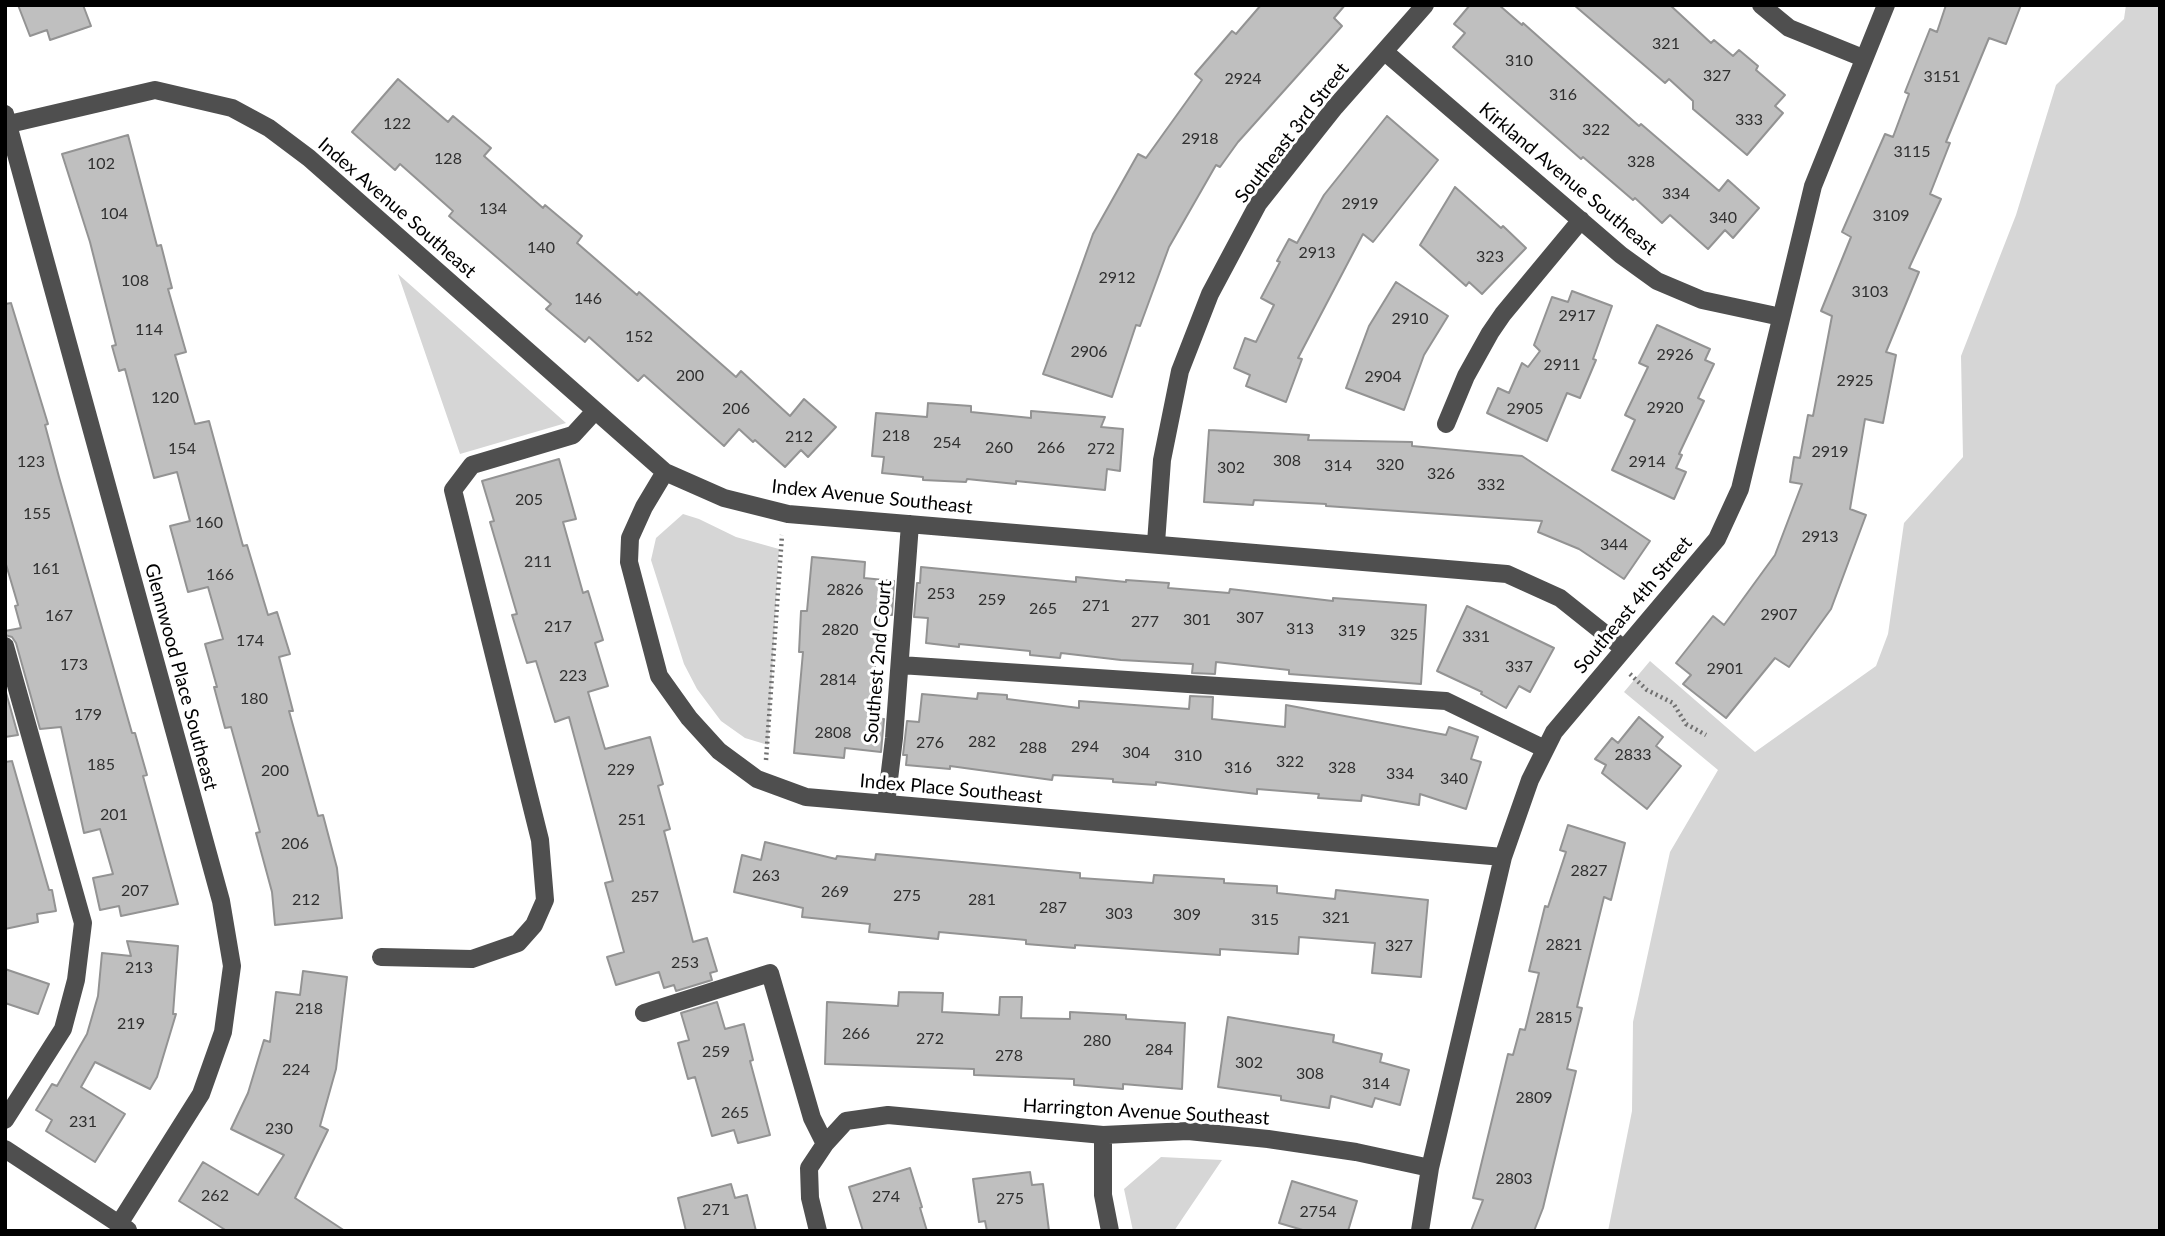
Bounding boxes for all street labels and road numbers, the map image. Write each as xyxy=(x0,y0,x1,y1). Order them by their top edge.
street label: Southeast 3rd Street xyxy=(1230,58,1354,208)
street label: Kirkland Avenue Southeast xyxy=(1474,98,1662,260)
street label: Index Avenue Southeast xyxy=(313,133,481,283)
street label: Index Avenue Southeast xyxy=(770,475,974,519)
street label: Southeast 4th Street xyxy=(1569,532,1697,678)
street label: Glennwood Place Southeast xyxy=(140,561,222,793)
street label: Southest 2nd Court xyxy=(860,579,896,745)
street label: Index Place Southeast xyxy=(859,770,1043,808)
street label: Harrington Avenue Southeast xyxy=(1022,1094,1270,1130)

